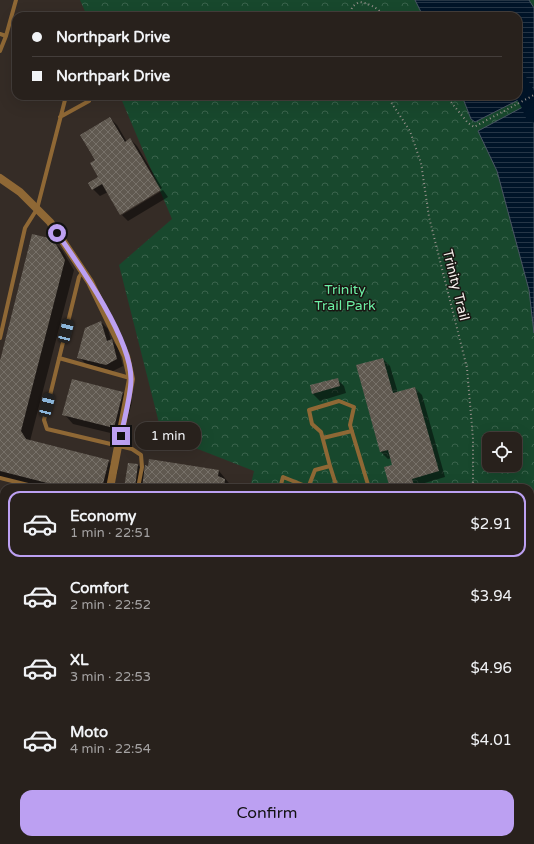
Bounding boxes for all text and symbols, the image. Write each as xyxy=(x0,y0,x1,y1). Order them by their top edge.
text: Northpark Drive xyxy=(56,28,170,46)
text: Northpark Drive xyxy=(56,67,170,85)
route start xyxy=(48,224,66,242)
street label: Trinity Trail xyxy=(439,248,473,322)
park label: Trinity Trail Park xyxy=(314,281,376,314)
car xyxy=(57,318,75,344)
car xyxy=(38,392,56,418)
callout: 1 min xyxy=(135,422,201,450)
route end xyxy=(112,427,130,445)
text: 1 min xyxy=(151,428,185,444)
map controls xyxy=(482,432,522,472)
button: locate xyxy=(482,432,522,472)
icon: car xyxy=(22,506,58,542)
text: Economy xyxy=(70,507,136,525)
text: $2.91 xyxy=(471,515,512,533)
text: 1 min · 22:51 xyxy=(70,525,151,541)
icon: car xyxy=(22,578,58,614)
text: Comfort xyxy=(70,579,129,597)
text: $3.94 xyxy=(471,587,512,605)
text: 2 min · 22:52 xyxy=(70,597,151,613)
icon: car xyxy=(22,650,58,686)
text: XL xyxy=(70,651,89,669)
text: $4.96 xyxy=(471,659,512,677)
text: 3 min · 22:53 xyxy=(70,669,151,685)
icon: car xyxy=(22,722,58,758)
text: Moto xyxy=(70,723,108,741)
text: $4.01 xyxy=(471,731,512,749)
text: 4 min · 22:54 xyxy=(70,741,151,757)
button: Confirm xyxy=(20,790,514,836)

